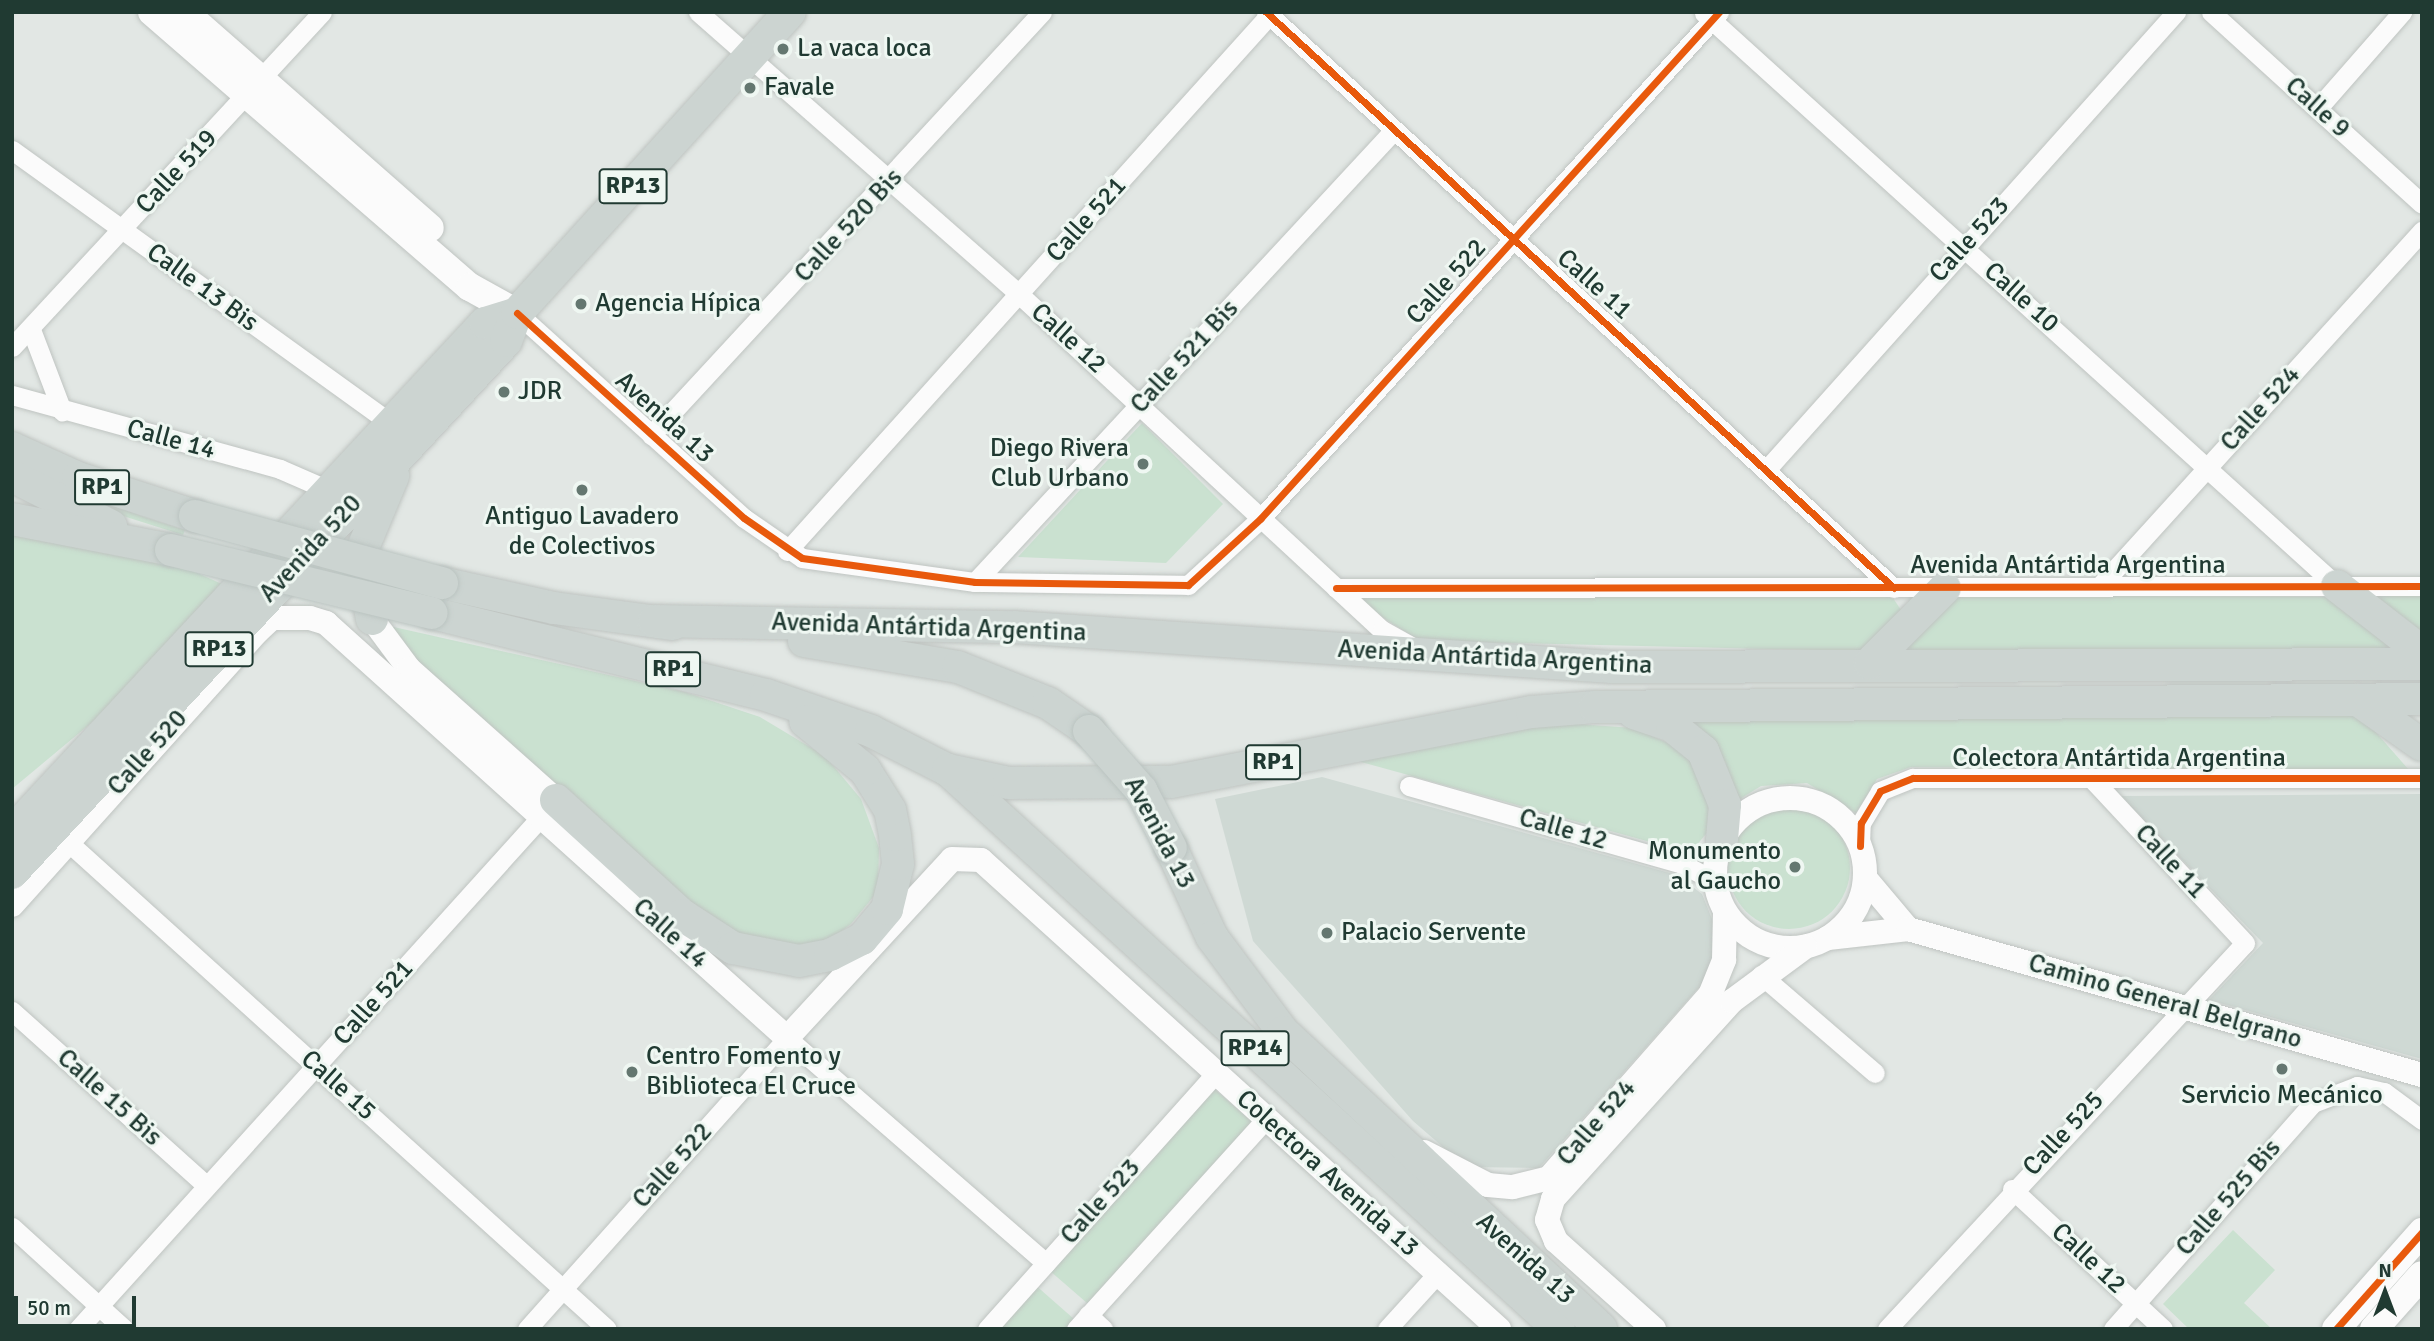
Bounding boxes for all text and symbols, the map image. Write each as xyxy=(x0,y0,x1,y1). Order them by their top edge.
place label: La vaca loca xyxy=(797,33,932,65)
marker: La vaca loca xyxy=(775,41,791,57)
street label: Calle 9 xyxy=(2278,71,2356,145)
place label: Favale xyxy=(764,72,835,104)
marker: Favale xyxy=(742,80,758,96)
street label: Calle 519 xyxy=(130,123,224,221)
street label: Calle 520 Bis xyxy=(788,163,910,289)
road number: RP13 xyxy=(598,166,668,206)
street label: Calle 521 xyxy=(1041,171,1133,269)
street label: Calle 523 xyxy=(1924,191,2016,289)
street label: Calle 522 xyxy=(1401,233,1493,331)
street label: Calle 13 Bis xyxy=(140,237,264,339)
street label: Calle 11 xyxy=(1550,243,1638,327)
street label: Calle 10 xyxy=(1977,256,2065,340)
place label: Agencia Hípica xyxy=(595,288,761,320)
street label: Calle 521 Bis xyxy=(1124,294,1246,420)
marker: Agencia Hípica xyxy=(573,296,589,312)
street label: Calle 12 xyxy=(1024,297,1112,381)
street label: Calle 524 xyxy=(2215,360,2307,458)
street label: Avenida 13 xyxy=(608,366,720,470)
place label: JDR xyxy=(518,376,562,408)
marker: JDR xyxy=(496,384,512,400)
street label: Calle 14 xyxy=(123,413,219,467)
place label: Diego Rivera Club Urbano xyxy=(990,433,1129,494)
marker: Diego Rivera Club Urbano xyxy=(1135,456,1151,472)
road number: RP1 xyxy=(74,466,130,508)
marker: Antiguo Lavadero de Colectivos xyxy=(574,482,590,498)
street label: Avenida 520 xyxy=(253,489,369,609)
place label: Antiguo Lavadero de Colectivos xyxy=(485,501,679,562)
street label: Avenida Antártida Argentina xyxy=(1910,550,2226,582)
street label: Avenida Antártida Argentina xyxy=(771,607,1087,649)
road number: RP13 xyxy=(184,628,254,670)
street label: Avenida Antártida Argentina xyxy=(1337,634,1653,682)
road number: RP1 xyxy=(645,648,701,690)
street label: Calle 520 xyxy=(102,704,194,802)
road number: RP1 xyxy=(1245,742,1301,782)
street label: Colectora Antártida Argentina xyxy=(1952,743,2286,775)
street label: Avenida 13 xyxy=(1117,772,1201,894)
street label: Calle 12 xyxy=(1515,803,1611,857)
street label: Calle 11 xyxy=(2128,818,2212,906)
place label: Monumento al Gaucho xyxy=(1648,836,1781,898)
marker: Monumento al Gaucho xyxy=(1787,859,1803,875)
street label: Calle 14 xyxy=(626,892,714,976)
place label: Palacio Servente xyxy=(1341,917,1526,949)
marker: Palacio Servente xyxy=(1319,925,1335,941)
street label: Camino General Belgrano xyxy=(2025,948,2305,1056)
street label: Calle 521 xyxy=(328,954,420,1052)
road number: RP14 xyxy=(1220,1028,1290,1068)
place label: Centro Fomento y Biblioteca El Cruce xyxy=(646,1041,856,1102)
street label: Calle 15 Bis xyxy=(50,1043,168,1153)
street label: Calle 15 xyxy=(294,1044,382,1128)
marker: Servicio Mecánico xyxy=(2274,1061,2290,1077)
marker: Centro Fomento y Biblioteca El Cruce xyxy=(624,1064,640,1080)
street label: Calle 524 xyxy=(1551,1073,1643,1173)
place label: Servicio Mecánico xyxy=(2181,1080,2383,1112)
street label: Colectora Avenida 13 xyxy=(1230,1084,1424,1264)
street label: Calle 525 xyxy=(2017,1085,2111,1183)
street label: Calle 522 xyxy=(627,1117,719,1215)
street label: Calle 525 Bis xyxy=(2170,1133,2288,1263)
street label: Calle 523 xyxy=(1055,1153,1147,1251)
street label: Avenida 13 xyxy=(1469,1207,1581,1311)
street label: Calle 12 xyxy=(2044,1217,2132,1301)
north arrow xyxy=(2350,1257,2420,1327)
text: N xyxy=(2378,1259,2392,1283)
scale bar xyxy=(18,1282,140,1326)
text: 50 m xyxy=(27,1295,71,1321)

